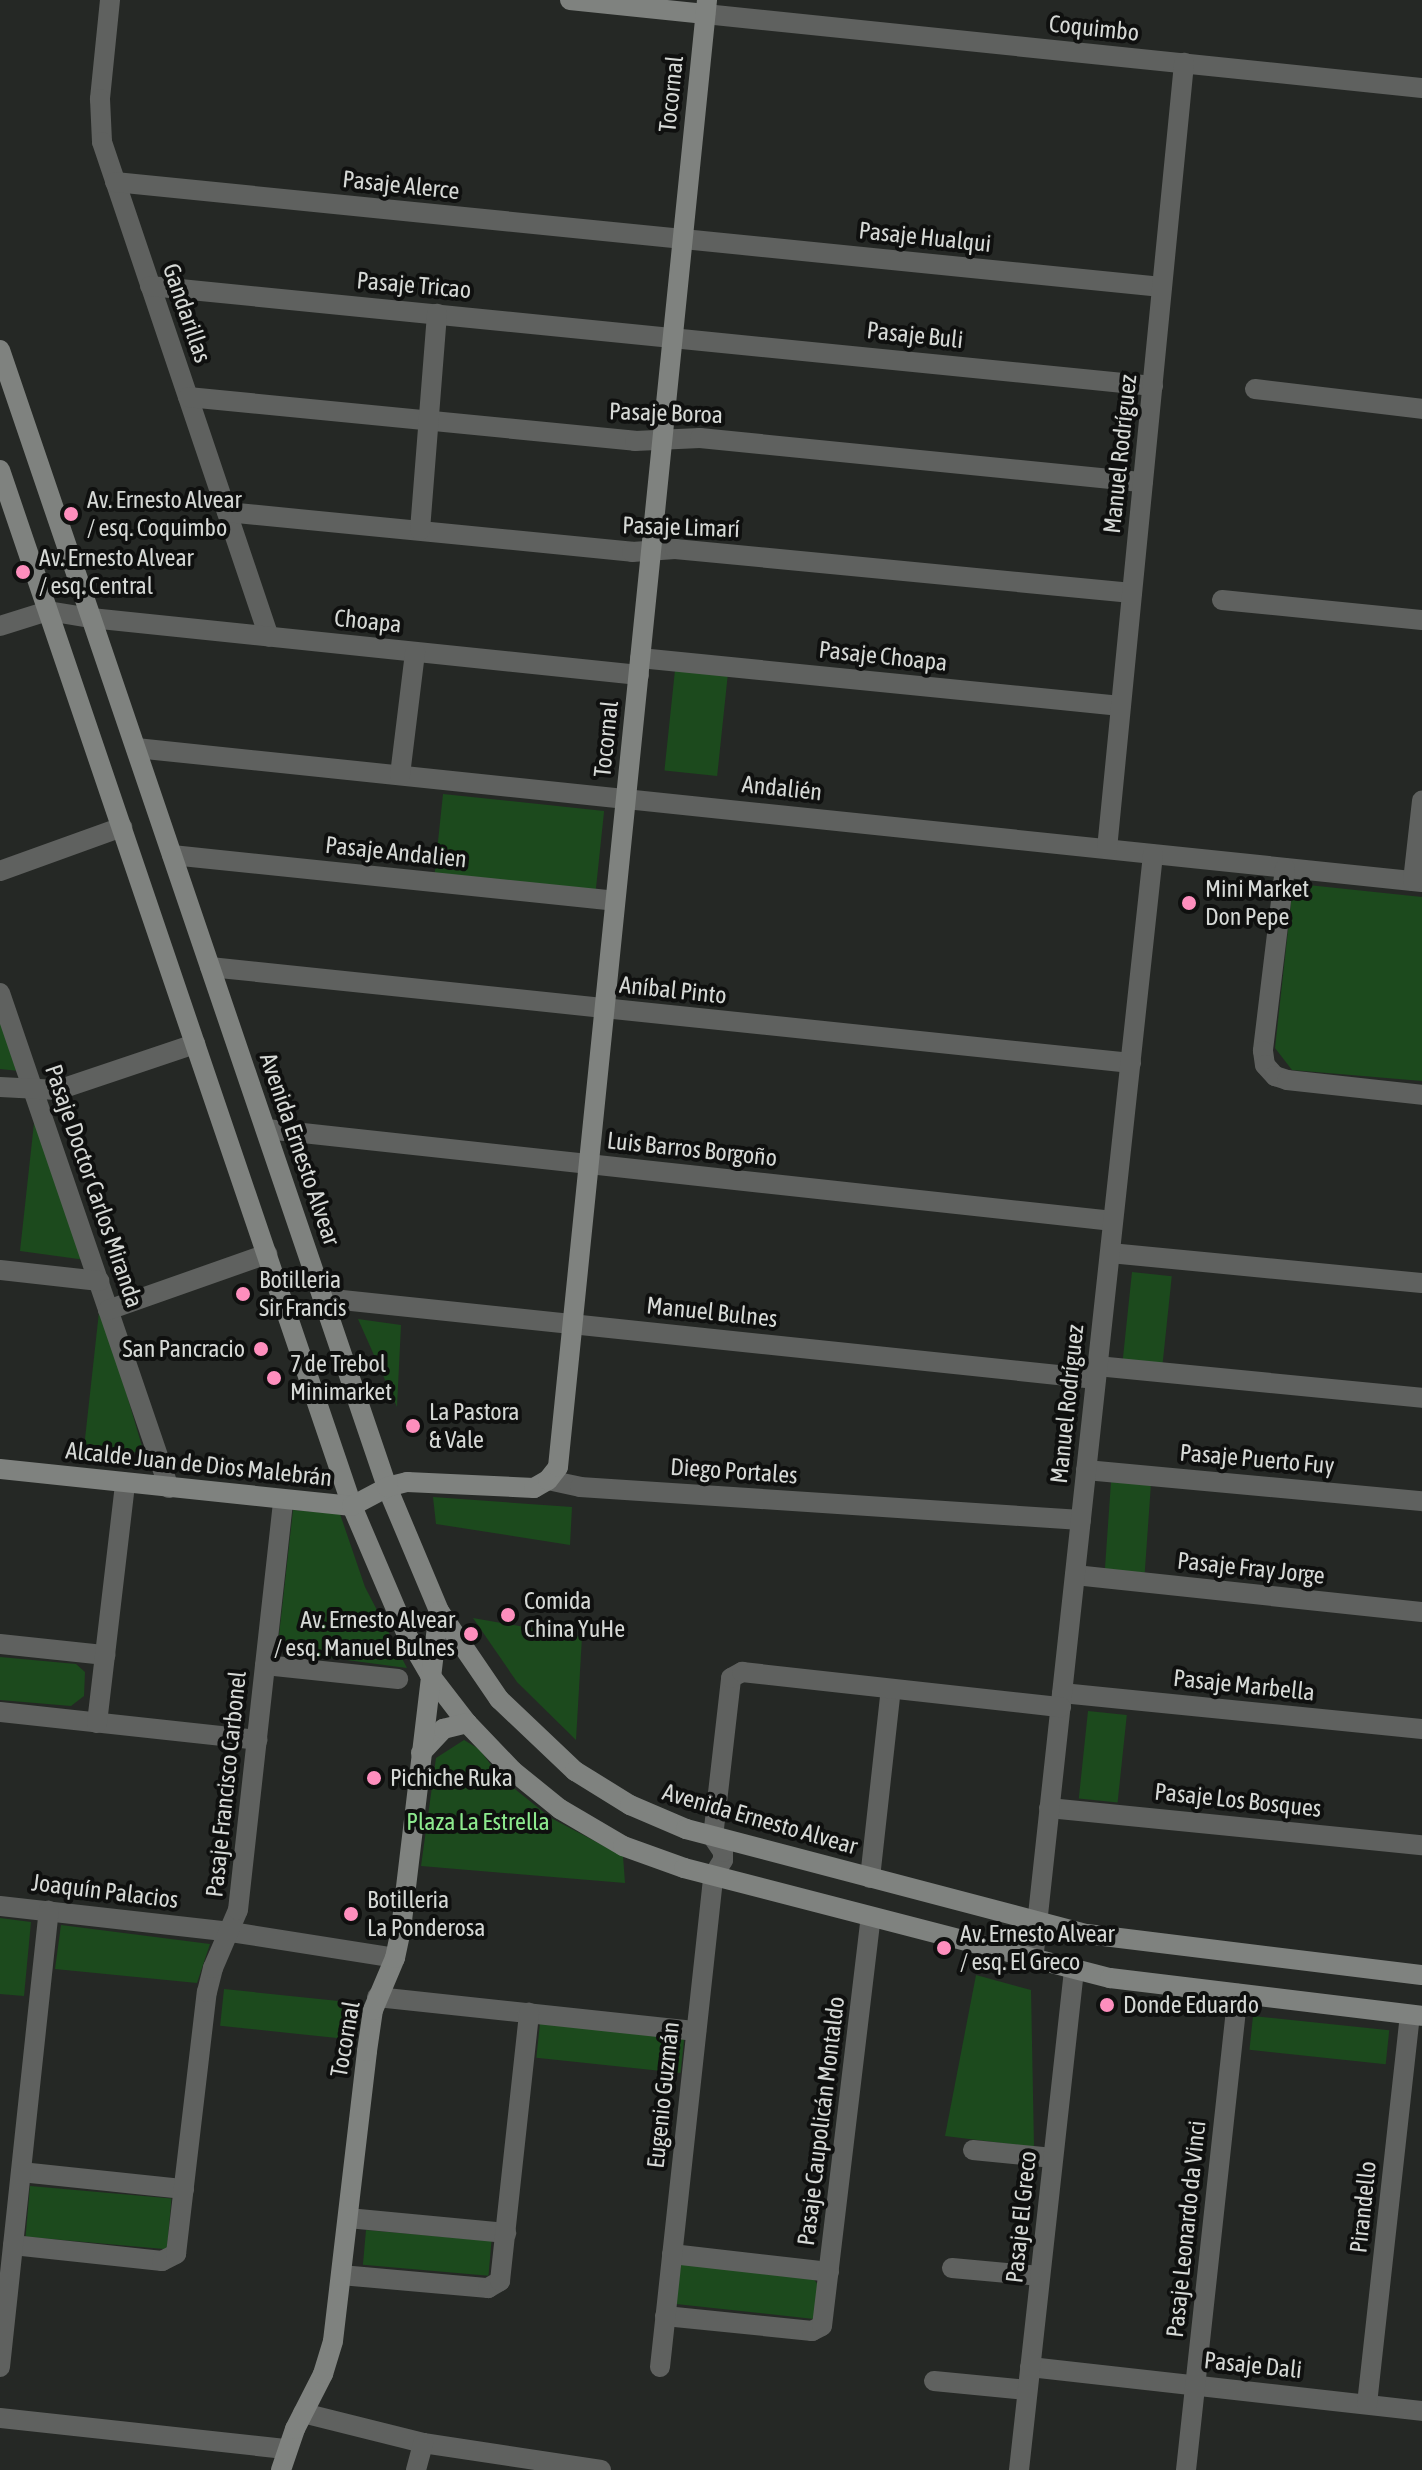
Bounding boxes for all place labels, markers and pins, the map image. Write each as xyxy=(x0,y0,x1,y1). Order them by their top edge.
place label: Av. Ernesto Alvear / esq. Coquimbo xyxy=(87,486,242,542)
marker: Av. Ernesto Alvear / esq. Coquimbo xyxy=(62,505,80,523)
place label: Av. Ernesto Alvear / esq. Central xyxy=(39,544,194,600)
marker: Av. Ernesto Alvear / esq. Central xyxy=(14,563,32,581)
place label: Mini Market Don Pepe xyxy=(1205,875,1309,931)
marker: Mini Market Don Pepe xyxy=(1180,894,1198,912)
place label: Botilleria Sir Francis xyxy=(259,1266,346,1322)
marker: Botilleria Sir Francis xyxy=(234,1285,252,1303)
place label: San Pancracio xyxy=(122,1335,245,1363)
marker: San Pancracio xyxy=(252,1340,270,1358)
place label: 7 de Trebol Minimarket xyxy=(290,1350,392,1406)
marker: 7 de Trebol Minimarket xyxy=(265,1369,283,1387)
place label: La Pastora & Vale xyxy=(429,1398,519,1454)
marker: La Pastora & Vale xyxy=(404,1417,422,1435)
place label: Comida China YuHe xyxy=(524,1587,625,1643)
place label: Av. Ernesto Alvear / esq. Manuel Bulnes xyxy=(274,1606,455,1662)
marker: Comida China YuHe xyxy=(499,1606,517,1624)
marker: Av. Ernesto Alvear / esq. Manuel Bulnes xyxy=(462,1625,480,1643)
place label: Pichiche Ruka xyxy=(390,1764,513,1792)
marker: Pichiche Ruka xyxy=(365,1769,383,1787)
place label: Botilleria La Ponderosa xyxy=(367,1886,485,1942)
marker: Botilleria La Ponderosa xyxy=(342,1905,360,1923)
place label: Av. Ernesto Alvear / esq. El Greco xyxy=(960,1920,1115,1976)
marker: Av. Ernesto Alvear / esq. El Greco xyxy=(935,1939,953,1957)
place label: Donde Eduardo xyxy=(1123,1991,1259,2019)
marker: Donde Eduardo xyxy=(1098,1996,1116,2014)

